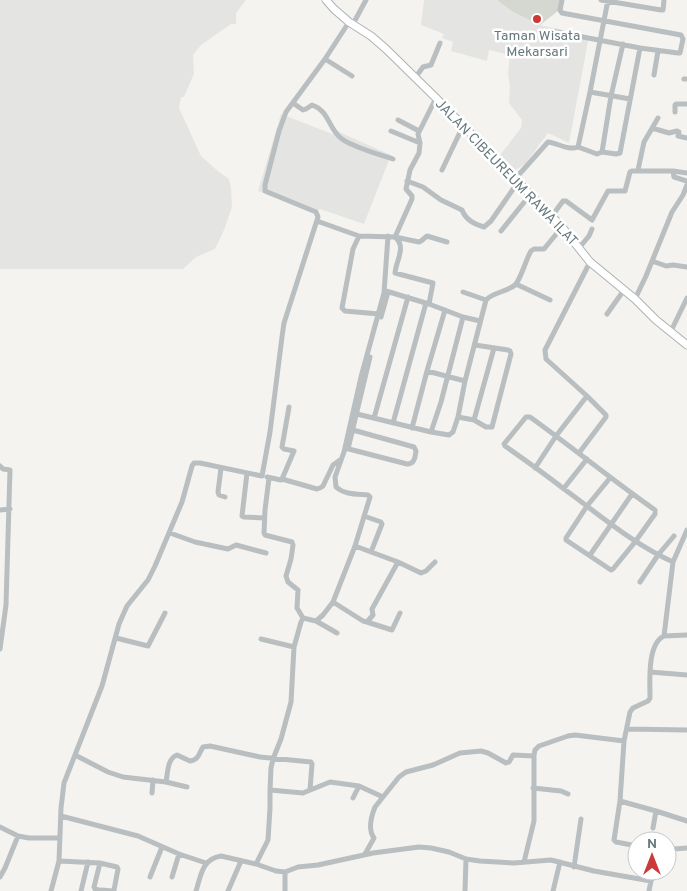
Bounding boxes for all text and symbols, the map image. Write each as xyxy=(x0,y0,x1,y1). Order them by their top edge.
marker: Taman Wisata Mekarsari xyxy=(531,13,543,25)
place label: Taman Wisata Mekarsari xyxy=(494,28,580,61)
street label: JALAN CIBEUREUM RAWA ILAT xyxy=(431,96,581,250)
north arrow xyxy=(627,831,677,881)
text: N xyxy=(647,836,657,853)

